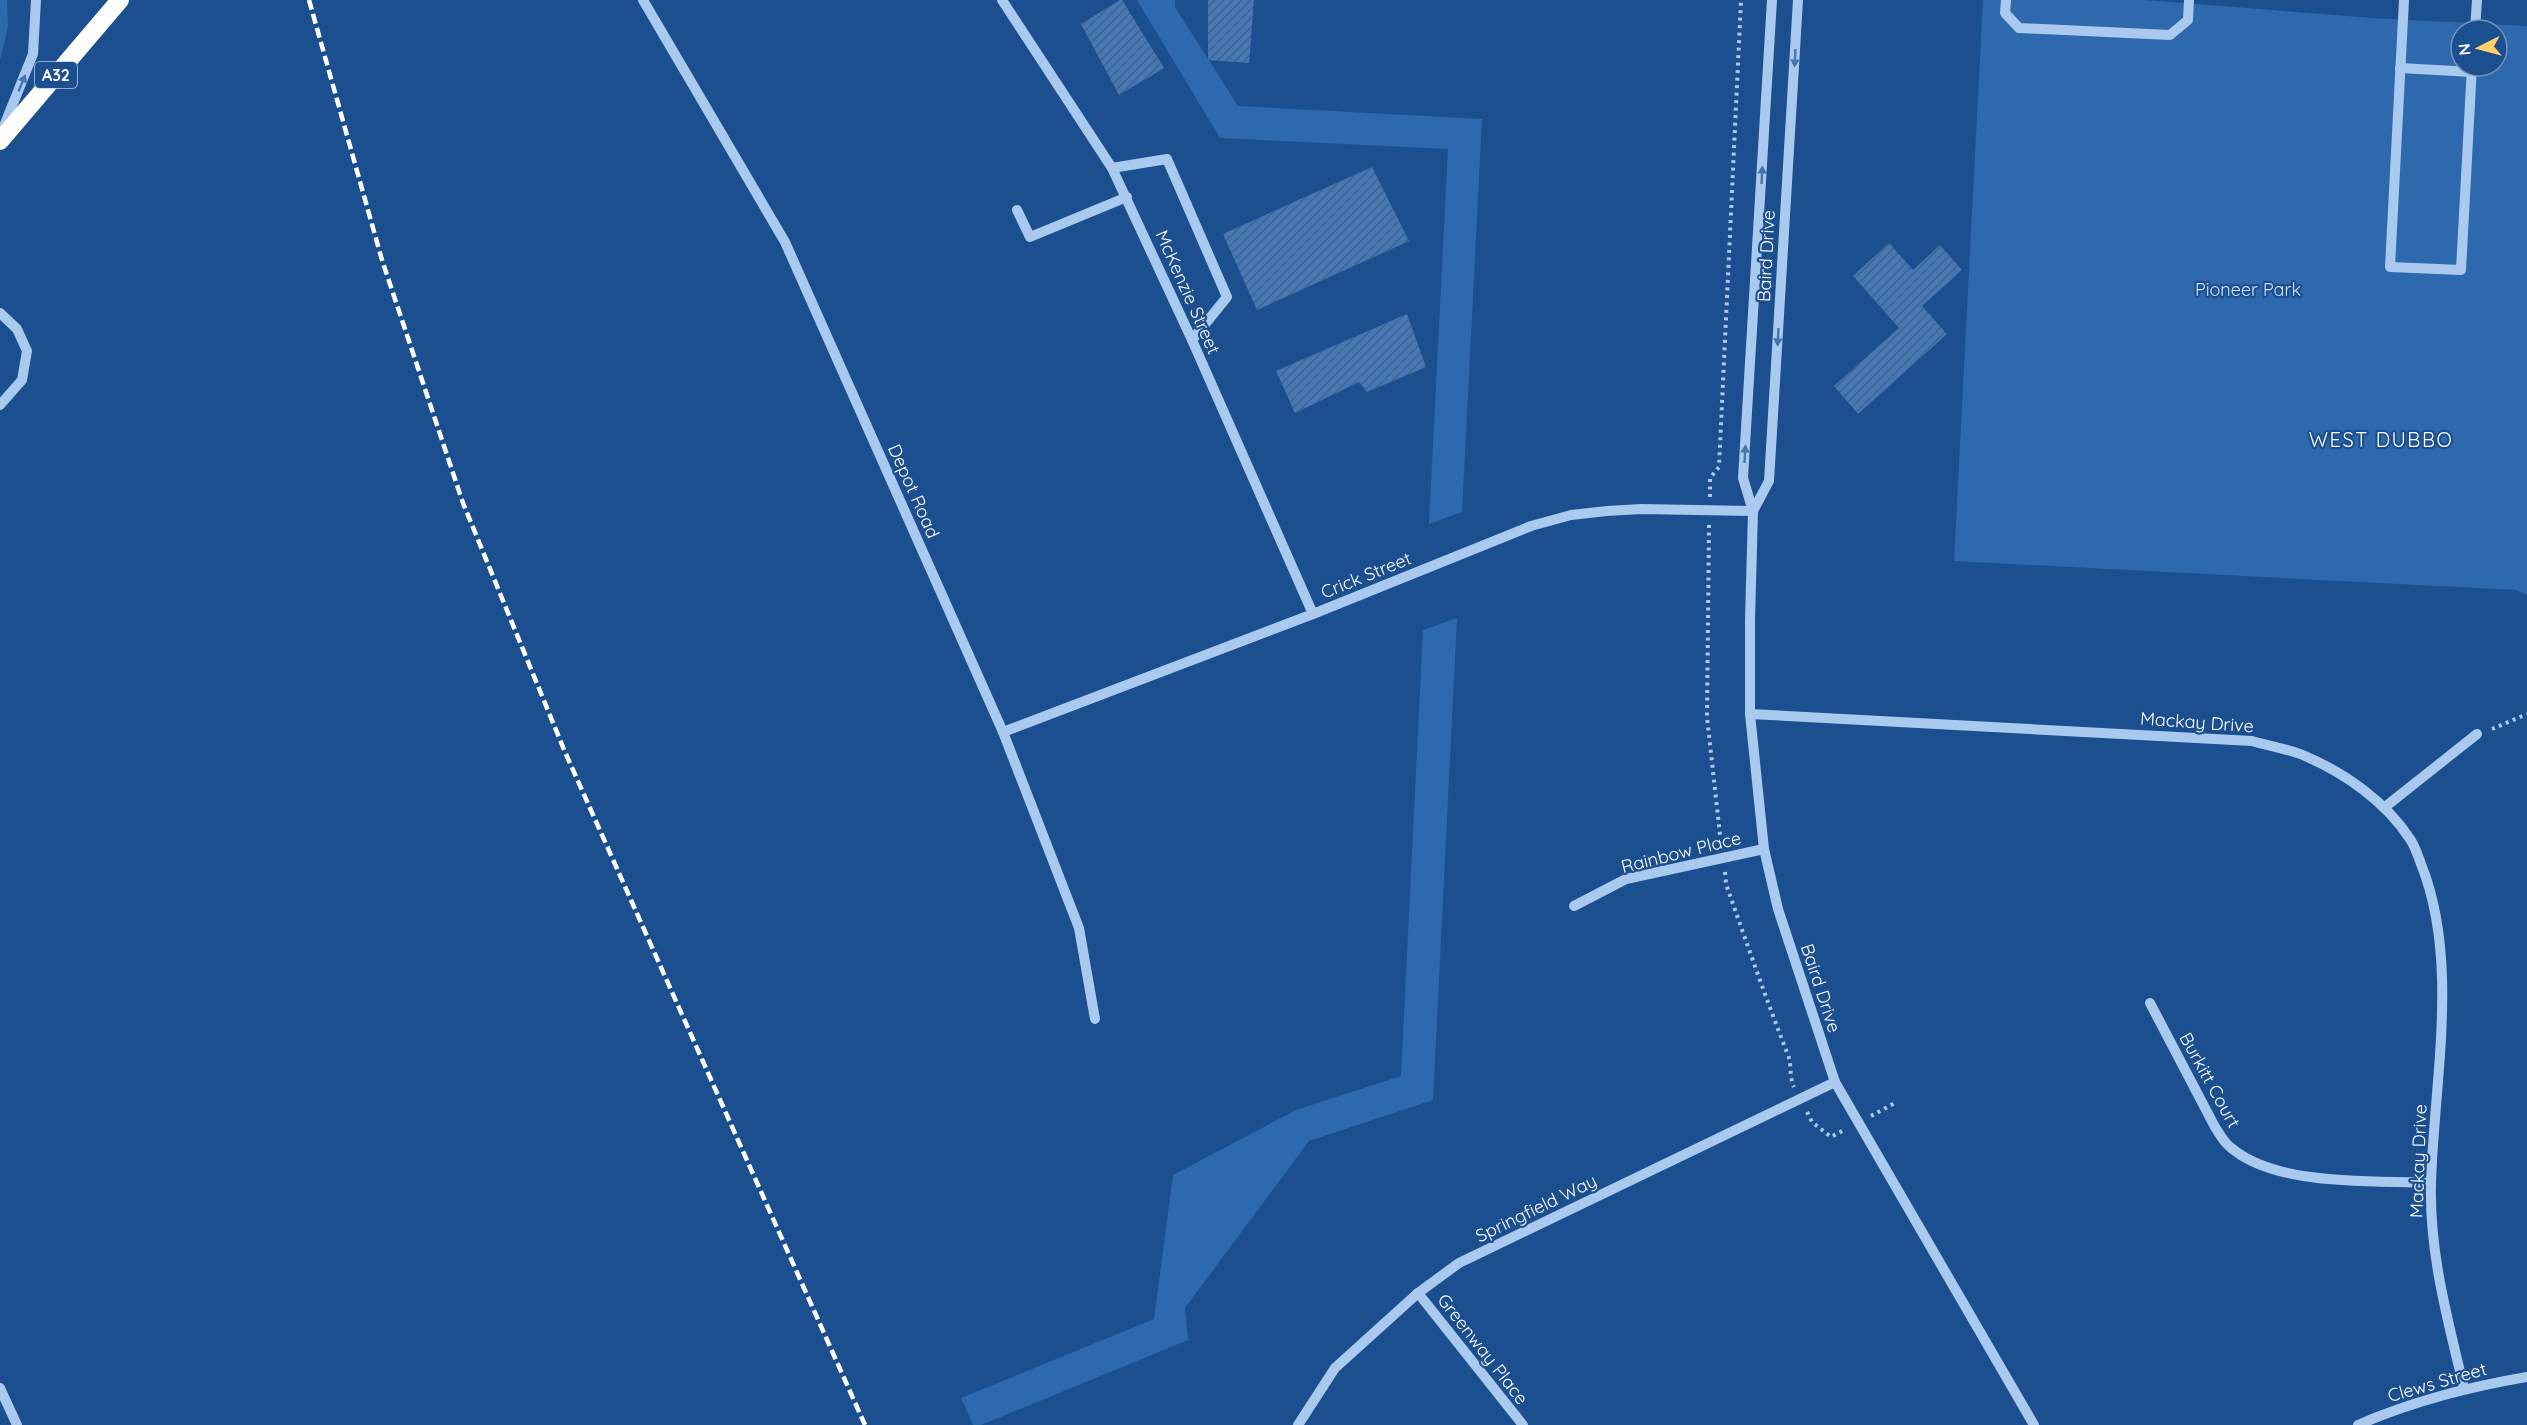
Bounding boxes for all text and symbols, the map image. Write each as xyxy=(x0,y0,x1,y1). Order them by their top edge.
north arrow xyxy=(2449,18,2509,78)
text: N xyxy=(2454,43,2475,56)
one-way arrow xyxy=(1790,49,1799,68)
road number: A32 xyxy=(35,62,77,88)
one-way arrow xyxy=(18,74,27,92)
one-way arrow xyxy=(1757,166,1766,185)
street label: Baird Drive xyxy=(1752,209,1780,303)
street label: McKenzie Street xyxy=(1150,226,1226,358)
park label: Pioneer Park xyxy=(2195,278,2301,301)
one-way arrow xyxy=(1773,327,1782,346)
district label: WEST DUBBO xyxy=(2309,427,2453,452)
street label: Depot Road xyxy=(883,440,945,542)
one-way arrow xyxy=(1740,444,1749,463)
street label: Crick Street xyxy=(1317,546,1415,604)
street label: Mackay Drive xyxy=(2139,707,2255,737)
street label: Rainbow Place xyxy=(1619,826,1743,878)
street label: Baird Drive xyxy=(1796,941,1846,1035)
street label: Burkitt Court xyxy=(2174,1028,2246,1132)
street label: Mackay Drive xyxy=(2405,1104,2431,1218)
street label: Springfield Way xyxy=(1472,1169,1600,1247)
street label: Greenway Place xyxy=(1432,1289,1534,1409)
street label: Clews Street xyxy=(2385,1357,2489,1407)

